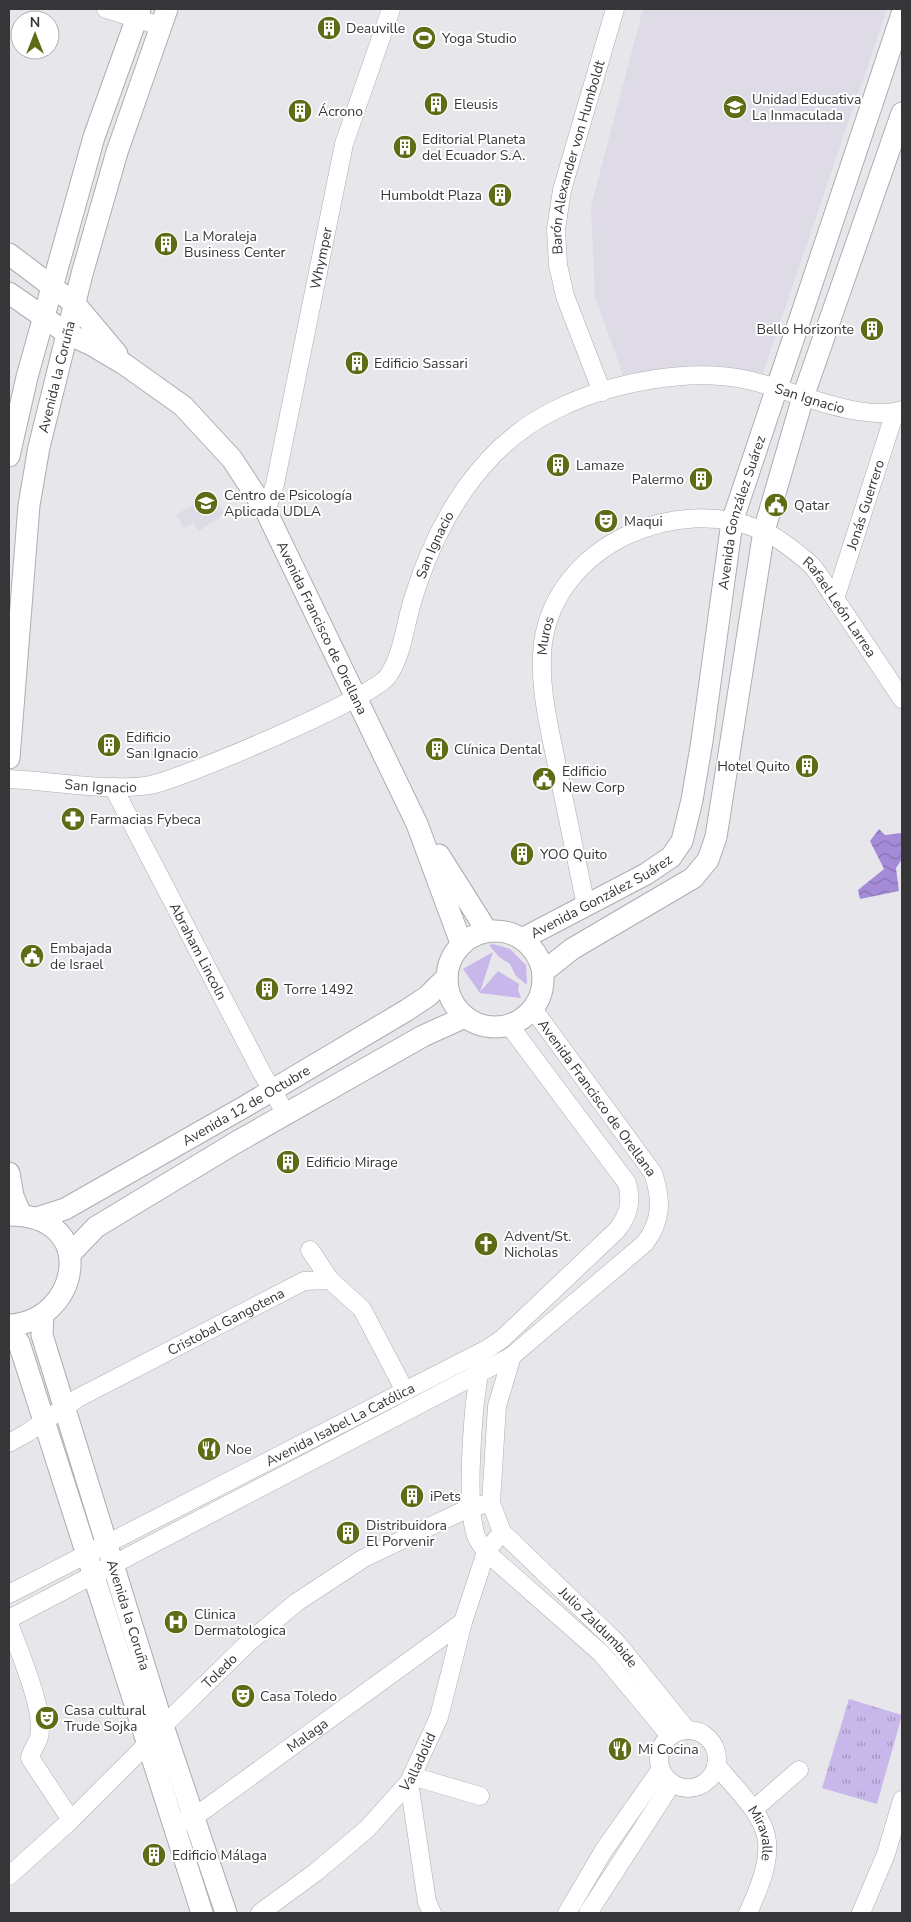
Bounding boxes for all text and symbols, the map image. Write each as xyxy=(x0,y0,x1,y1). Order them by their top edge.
north arrow xyxy=(10,10,60,60)
text: N xyxy=(30,13,40,32)
building icon: Deauville xyxy=(316,15,342,41)
place label: Deauville xyxy=(346,19,405,38)
sports icon: Yoga Studio xyxy=(411,25,437,51)
place label: Yoga Studio xyxy=(441,29,517,48)
street label: Barón Alexander von Humboldt xyxy=(546,58,609,255)
place label: Unidad Educativa La Inmaculada xyxy=(752,90,861,125)
building icon: Eleusis xyxy=(423,91,449,117)
school or university icon: Unidad Educativa La Inmaculada xyxy=(722,94,748,120)
place label: Eleusis xyxy=(454,95,499,114)
building icon: Ácrono xyxy=(287,98,313,124)
place label: Ácrono xyxy=(318,102,363,121)
place label: Editorial Planeta del Ecuador S.A. xyxy=(422,130,526,165)
building icon: Editorial Planeta del Ecuador S.A. xyxy=(392,134,418,160)
building icon: Humboldt Plaza xyxy=(487,182,513,208)
place label: Humboldt Plaza xyxy=(381,186,482,205)
street label: Whymper xyxy=(305,225,336,291)
place label: La Moraleja Business Center xyxy=(184,227,285,262)
building icon: La Moraleja Business Center xyxy=(153,231,179,257)
building icon: Bello Horizonte xyxy=(859,316,885,342)
street label: Avenida la Coruña xyxy=(33,319,80,435)
place label: Bello Horizonte xyxy=(756,320,854,339)
building icon: Edificio Sassari xyxy=(344,350,370,376)
place label: Edificio Sassari xyxy=(374,354,468,373)
street label: San Ignacio xyxy=(772,379,847,418)
street label: Avenida González Suárez xyxy=(713,432,770,591)
building icon: Lamaze xyxy=(545,452,571,478)
place label: Lamaze xyxy=(576,456,624,475)
street label: Jonás Guerrero xyxy=(842,457,889,553)
building icon: Palermo xyxy=(688,466,714,492)
place label: Palermo xyxy=(632,470,684,489)
place label: Centro de Psicología Aplicada UDLA xyxy=(224,486,352,521)
school or university icon: Centro de Psicología Aplicada UDLA xyxy=(193,490,219,516)
public building icon: Qatar xyxy=(763,492,789,518)
place label: Qatar xyxy=(794,496,830,515)
street label: San Ignacio xyxy=(411,507,458,581)
theatre icon: Maqui xyxy=(593,508,619,534)
place label: Maqui xyxy=(624,512,663,531)
street label: Avenida Francisco de Orellana xyxy=(272,538,372,718)
street label: Rafael León Larrea xyxy=(799,552,881,661)
street label: Muros xyxy=(532,613,559,656)
place label: Edificio San Ignacio xyxy=(126,728,198,763)
building icon: Edificio San Ignacio xyxy=(96,732,122,758)
building icon: Clínica Dental xyxy=(424,736,450,762)
place label: Clínica Dental xyxy=(454,740,543,759)
building icon: Hotel Quito xyxy=(794,753,820,779)
place label: Hotel Quito xyxy=(717,757,790,776)
place label: Edificio New Corp xyxy=(562,762,625,797)
public building icon: Edificio New Corp xyxy=(531,766,557,792)
street label: San Ignacio xyxy=(64,774,138,797)
pharmacy icon: Farmacias Fybeca xyxy=(60,806,86,832)
place label: Farmacias Fybeca xyxy=(90,810,201,829)
building icon: YOO Quito xyxy=(509,841,535,867)
place label: YOO Quito xyxy=(539,845,607,864)
street label: Avenida González Suárez xyxy=(527,849,676,943)
street label: Abraham Lincoln xyxy=(165,899,232,1003)
place label: Embajada de Israel xyxy=(50,939,112,974)
public building icon: Embajada de Israel xyxy=(19,943,45,969)
building icon: Torre 1492 xyxy=(254,976,280,1002)
place label: Torre 1492 xyxy=(284,980,354,999)
street label: Avenida Francisco de Orellana xyxy=(533,1015,661,1181)
street label: Avenida 12 de Octubre xyxy=(179,1060,313,1150)
building icon: Edificio Mirage xyxy=(275,1149,301,1175)
place label: Edificio Mirage xyxy=(306,1153,398,1172)
place label: Advent/St. Nicholas xyxy=(504,1227,571,1262)
church icon: Advent/St. Nicholas xyxy=(473,1231,499,1257)
street label: Cristobal Gangotena xyxy=(164,1283,288,1360)
street label: Avenida Isabel La Católica xyxy=(262,1378,418,1470)
restaurant icon: Noe xyxy=(196,1436,222,1462)
place label: Noe xyxy=(226,1440,252,1459)
building icon: iPets xyxy=(399,1483,425,1509)
place label: iPets xyxy=(430,1487,461,1506)
place label: Distribuidora El Porvenir xyxy=(366,1516,447,1551)
building icon: Distribuidora El Porvenir xyxy=(335,1520,361,1546)
street label: Avenida la Coruña xyxy=(103,1557,155,1673)
street label: Julio Zaldumbide xyxy=(554,1582,642,1671)
place label: Clinica Dermatologica xyxy=(194,1605,286,1640)
hospital icon: Clinica Dermatologica xyxy=(163,1609,189,1635)
street label: Toledo xyxy=(198,1649,241,1693)
theatre icon: Casa Toledo xyxy=(230,1683,256,1709)
place label: Casa Toledo xyxy=(260,1687,337,1706)
place label: Casa cultural Trude Sojka xyxy=(64,1701,147,1736)
theatre icon: Casa cultural Trude Sojka xyxy=(34,1705,60,1731)
street label: Malaga xyxy=(283,1714,332,1756)
street label: Valladolid xyxy=(395,1729,440,1796)
restaurant icon: Mi Cocina xyxy=(607,1736,633,1762)
place label: Mi Cocina xyxy=(638,1740,699,1759)
street label: Miravalle xyxy=(744,1802,777,1862)
building icon: Edificio Málaga xyxy=(141,1842,167,1868)
place label: Edificio Málaga xyxy=(172,1846,267,1865)

